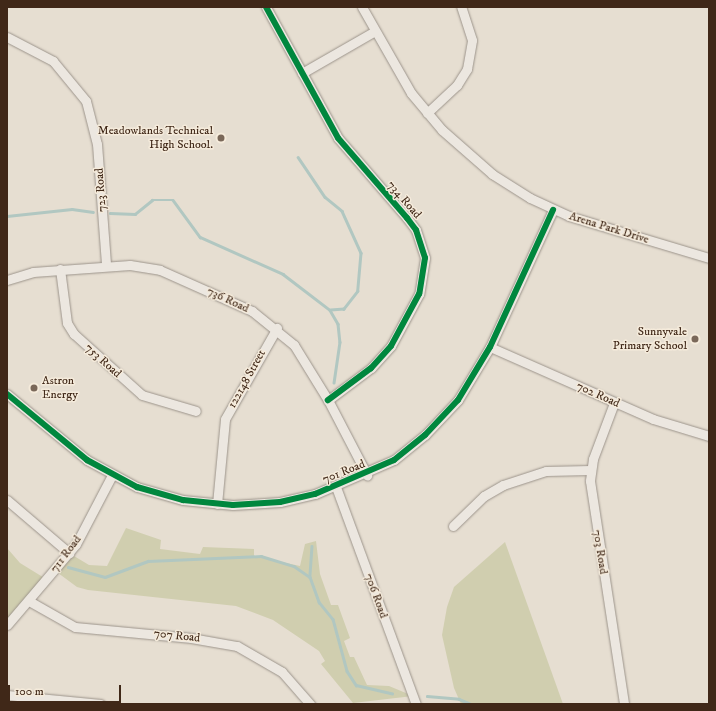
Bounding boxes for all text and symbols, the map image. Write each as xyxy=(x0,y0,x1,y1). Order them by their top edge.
place label: Meadowlands Technical High School. xyxy=(98,124,213,152)
marker: Meadowlands Technical High School. xyxy=(216,133,226,143)
street label: 723 Road xyxy=(92,167,110,213)
street label: 734 Road xyxy=(384,178,424,222)
street label: Arena Park Drive xyxy=(567,209,651,247)
street label: 736 Road xyxy=(205,284,251,316)
place label: Sunnyvale Primary School xyxy=(613,325,687,353)
marker: Sunnyvale Primary School xyxy=(690,334,700,344)
street label: 753 Road xyxy=(82,341,124,381)
street label: 122148 Street xyxy=(225,347,269,411)
place label: Astron Energy xyxy=(42,374,78,402)
street label: 702 Road xyxy=(574,379,622,411)
marker: Astron Energy xyxy=(29,383,39,393)
street label: 701 Road xyxy=(321,457,367,487)
street label: 703 Road xyxy=(589,529,611,575)
street label: 711 Road xyxy=(47,533,85,575)
street label: 706 Road xyxy=(361,572,391,620)
street label: 707 Road xyxy=(153,626,201,646)
scale bar xyxy=(10,677,123,703)
text: 100 m xyxy=(15,684,44,699)

